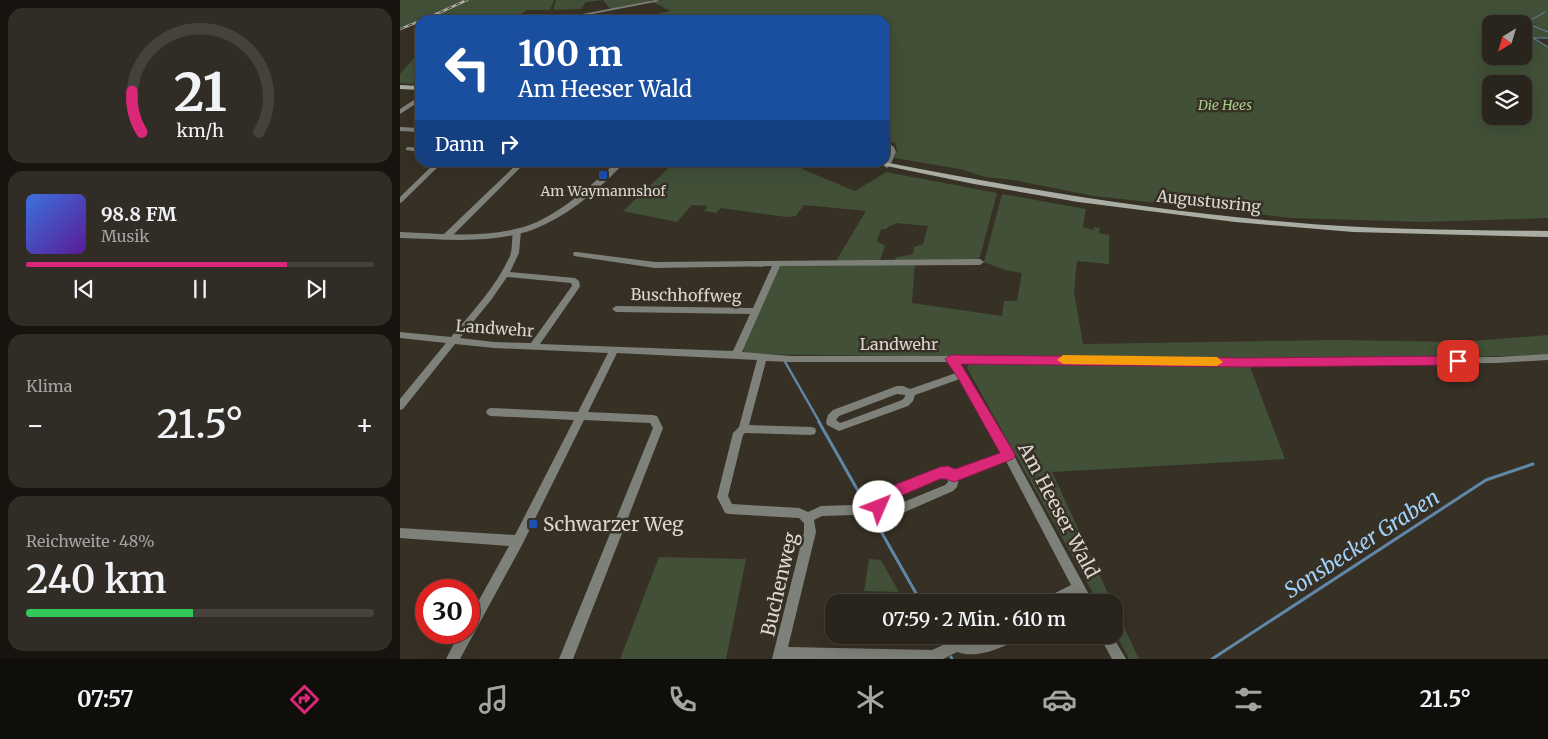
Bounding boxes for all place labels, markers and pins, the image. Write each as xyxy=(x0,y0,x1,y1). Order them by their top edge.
marker: Am Waymannshof xyxy=(597,169,609,181)
place label: Am Waymannshof xyxy=(539,182,666,200)
pin xyxy=(1437,340,1479,382)
place label: Schwarzer Weg xyxy=(543,512,684,536)
marker: Schwarzer Weg xyxy=(527,518,539,530)

